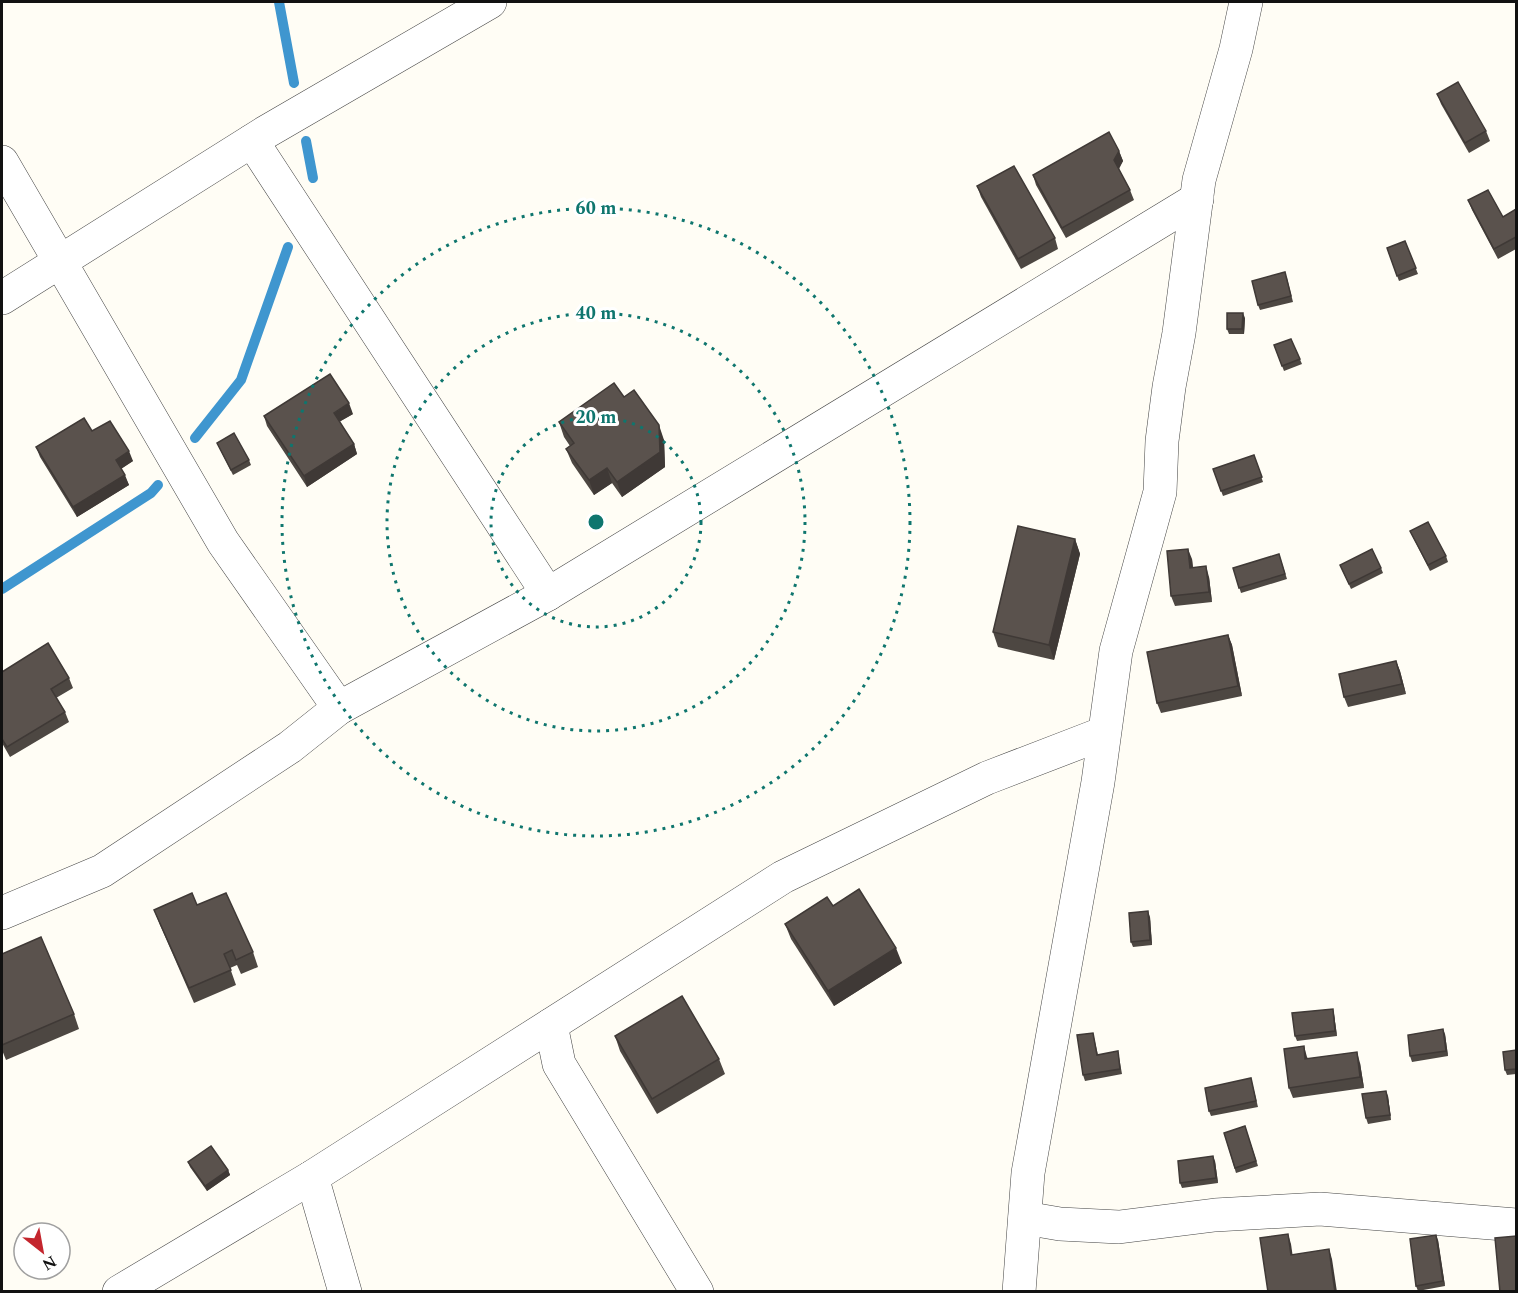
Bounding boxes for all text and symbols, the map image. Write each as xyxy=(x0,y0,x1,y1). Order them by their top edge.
text: 60 m xyxy=(576,195,616,222)
text: 40 m xyxy=(576,300,616,327)
text: 20 m xyxy=(576,404,616,431)
centre of rings xyxy=(586,512,606,532)
north arrow xyxy=(12,1221,72,1281)
text: N xyxy=(37,1249,61,1277)

